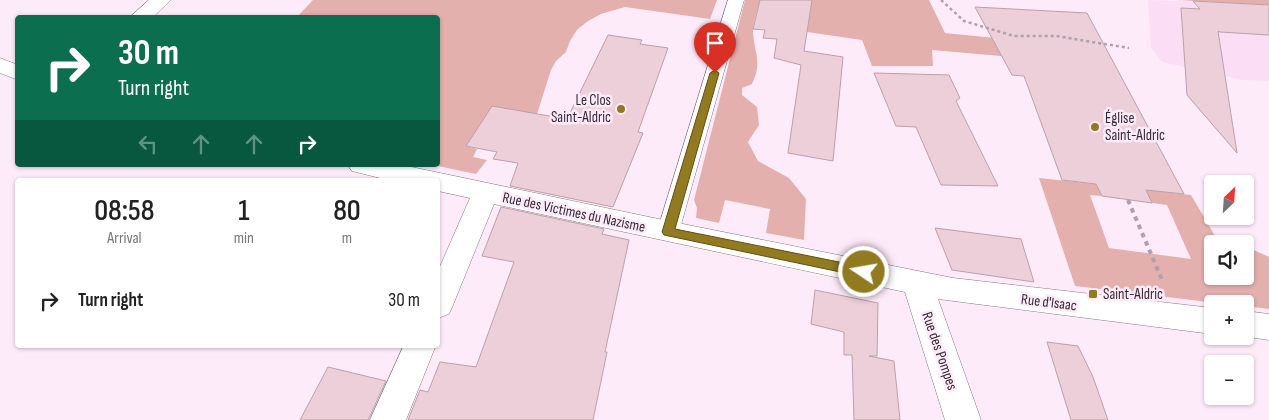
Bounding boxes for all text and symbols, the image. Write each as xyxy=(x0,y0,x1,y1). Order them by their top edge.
pin xyxy=(694,22,736,73)
icon: arrive xyxy=(701,29,729,57)
text: 30 m xyxy=(118,32,179,75)
icon: right xyxy=(35,35,100,100)
text: Turn right xyxy=(118,75,189,102)
place label: Le Clos Saint-Aldric xyxy=(551,91,611,127)
marker: Le Clos Saint-Aldric xyxy=(615,103,627,115)
place label: Église Saint-Aldric xyxy=(1105,109,1165,145)
marker: Église Saint-Aldric xyxy=(1089,121,1101,133)
icon: left xyxy=(134,130,162,158)
icon: ahead xyxy=(187,130,215,158)
icon: ahead xyxy=(240,130,268,158)
icon: right xyxy=(293,130,321,158)
north arrow xyxy=(1204,175,1254,225)
map controls xyxy=(1204,175,1254,405)
street label: Rue des Victimes du Nazisme xyxy=(501,188,647,237)
text: 08:58 xyxy=(94,193,155,229)
text: 1 xyxy=(238,193,249,229)
text: 80 xyxy=(333,193,361,229)
text: Arrival xyxy=(107,229,142,248)
text: min xyxy=(234,229,254,248)
text: m xyxy=(342,229,352,248)
button: sound xyxy=(1204,235,1254,285)
position arrow xyxy=(837,245,889,297)
place label: Saint-Aldric xyxy=(1103,285,1163,304)
icon: right xyxy=(35,287,63,315)
marker: Saint-Aldric xyxy=(1087,288,1099,300)
text: Turn right xyxy=(78,289,143,312)
text: 30 m xyxy=(388,289,420,312)
street label: Rue d'Isaac xyxy=(1020,290,1078,315)
button: + xyxy=(1204,295,1254,345)
street label: Rue des Pompes xyxy=(917,310,962,393)
button: − xyxy=(1204,355,1254,405)

